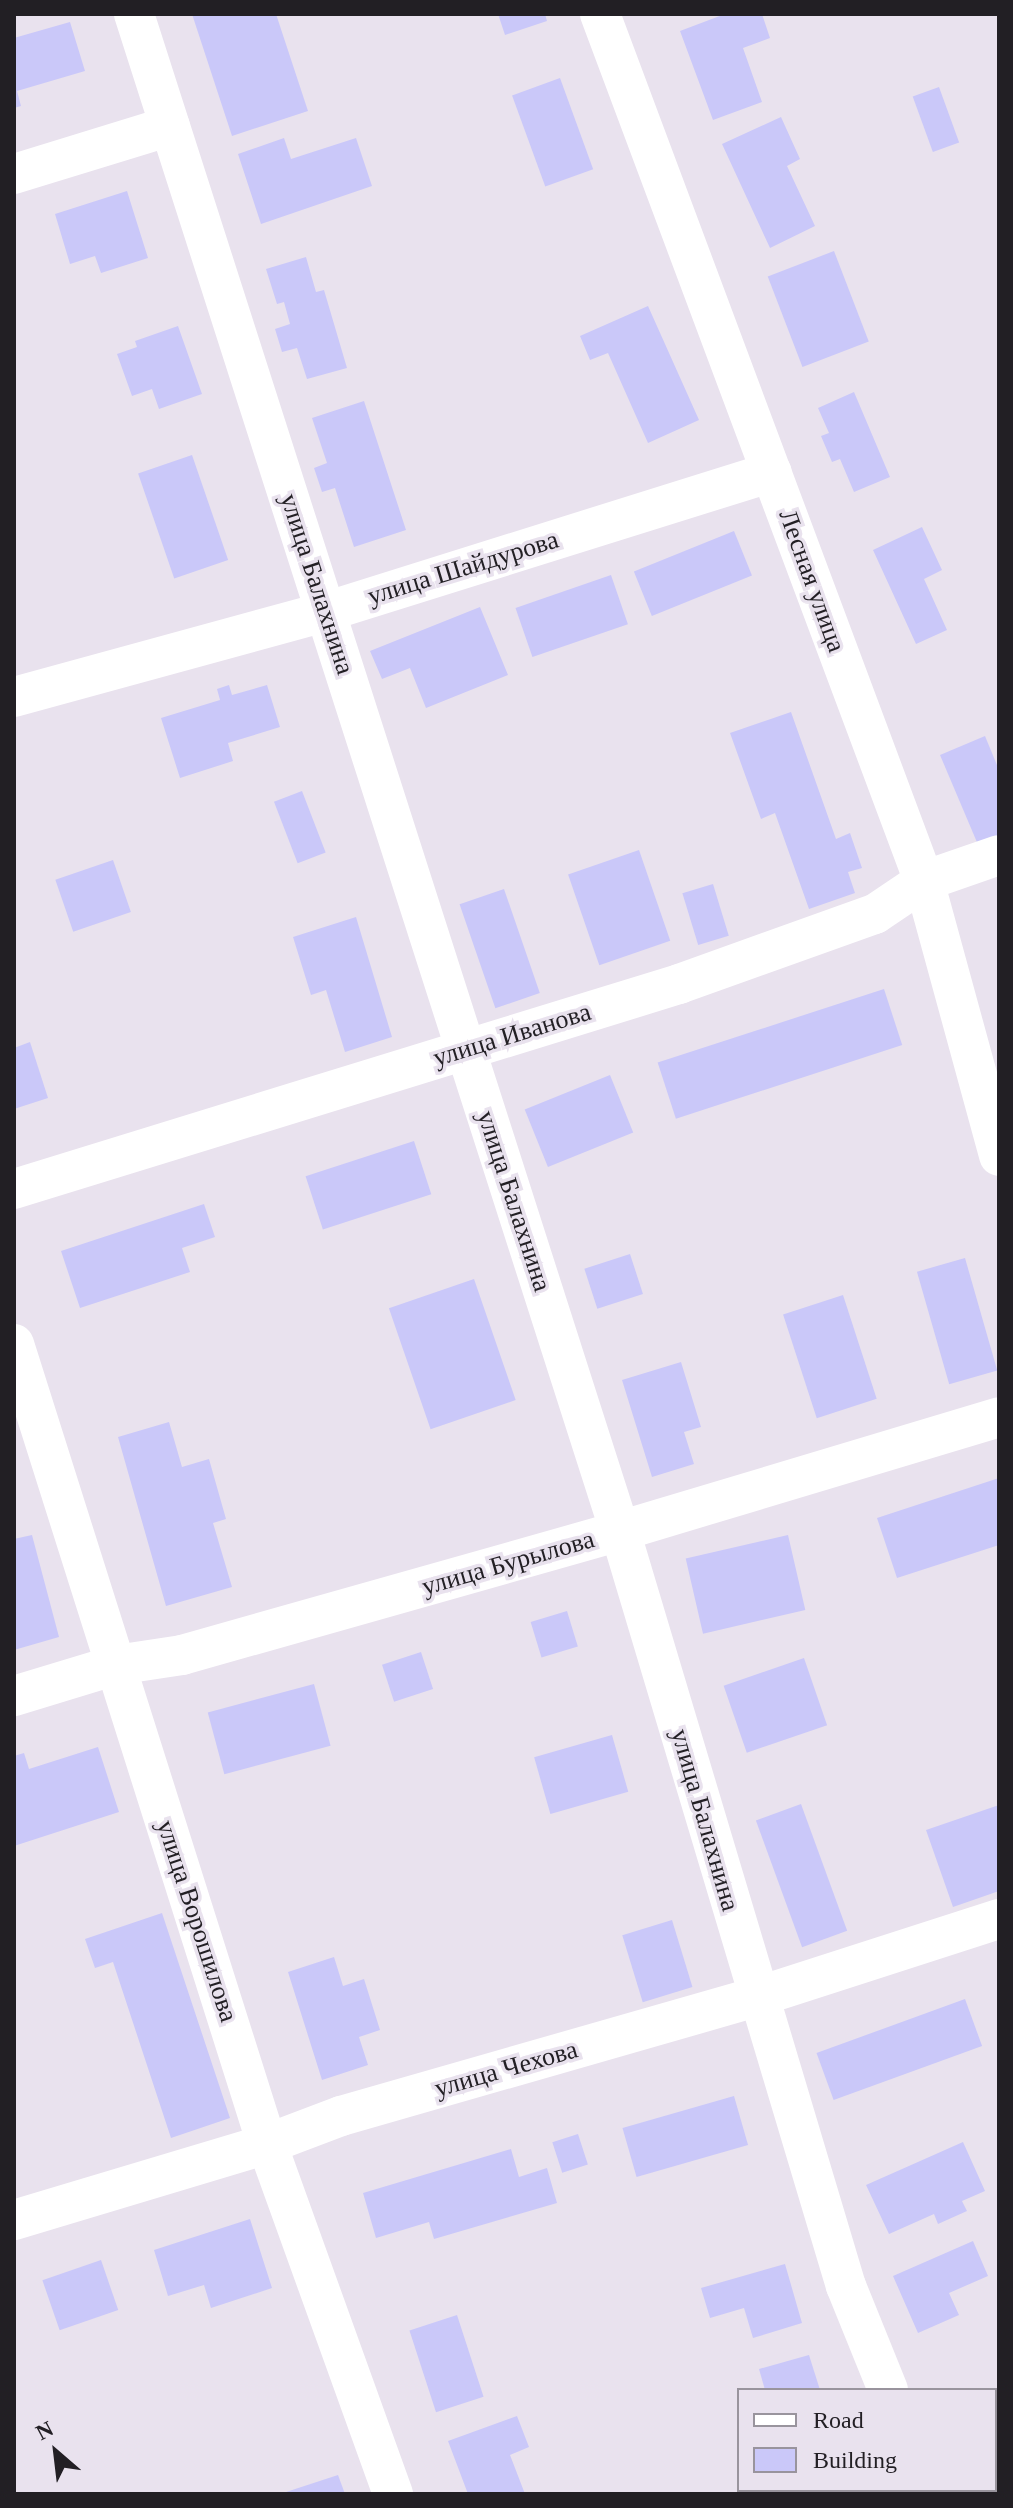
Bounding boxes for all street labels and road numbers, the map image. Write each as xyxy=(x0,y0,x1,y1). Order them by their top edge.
street label: улица Балахнина xyxy=(273,490,361,678)
street label: Лесная улица xyxy=(772,506,852,656)
street label: улица Шайдурова xyxy=(364,524,562,612)
street label: улица Иванова xyxy=(429,996,595,1074)
street label: улица Балахнина xyxy=(470,1107,558,1295)
street label: улица Бурылова xyxy=(418,1523,598,1603)
street label: улица Балахнина xyxy=(664,1725,746,1915)
street label: улица Ворошилова xyxy=(150,1816,244,2026)
street label: улица Чехова xyxy=(431,2034,581,2104)

